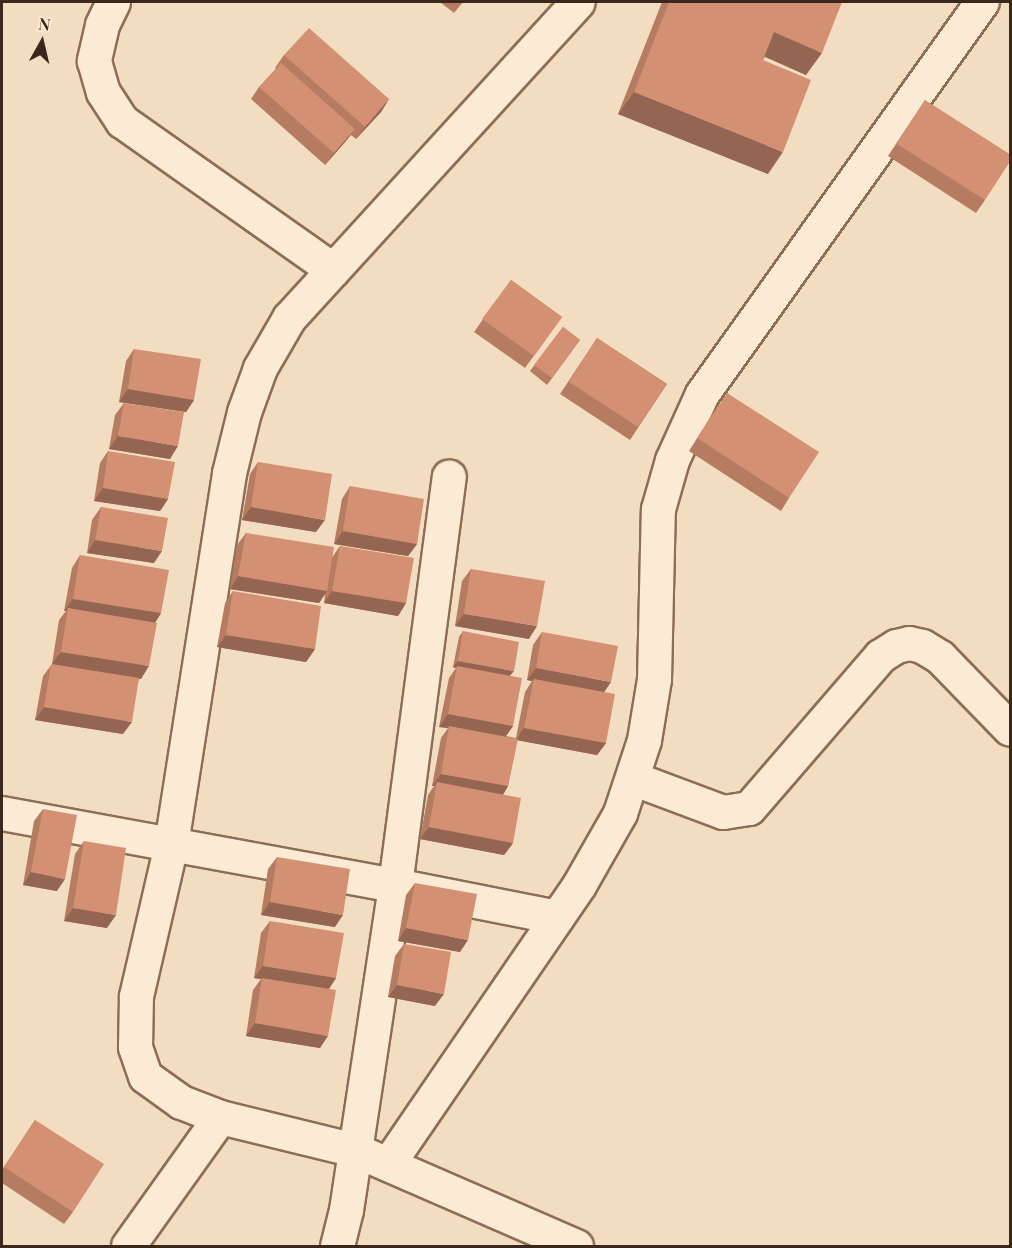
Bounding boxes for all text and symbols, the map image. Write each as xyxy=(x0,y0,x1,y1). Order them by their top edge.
north arrow xyxy=(12,12,72,72)
text: N xyxy=(37,12,52,35)

